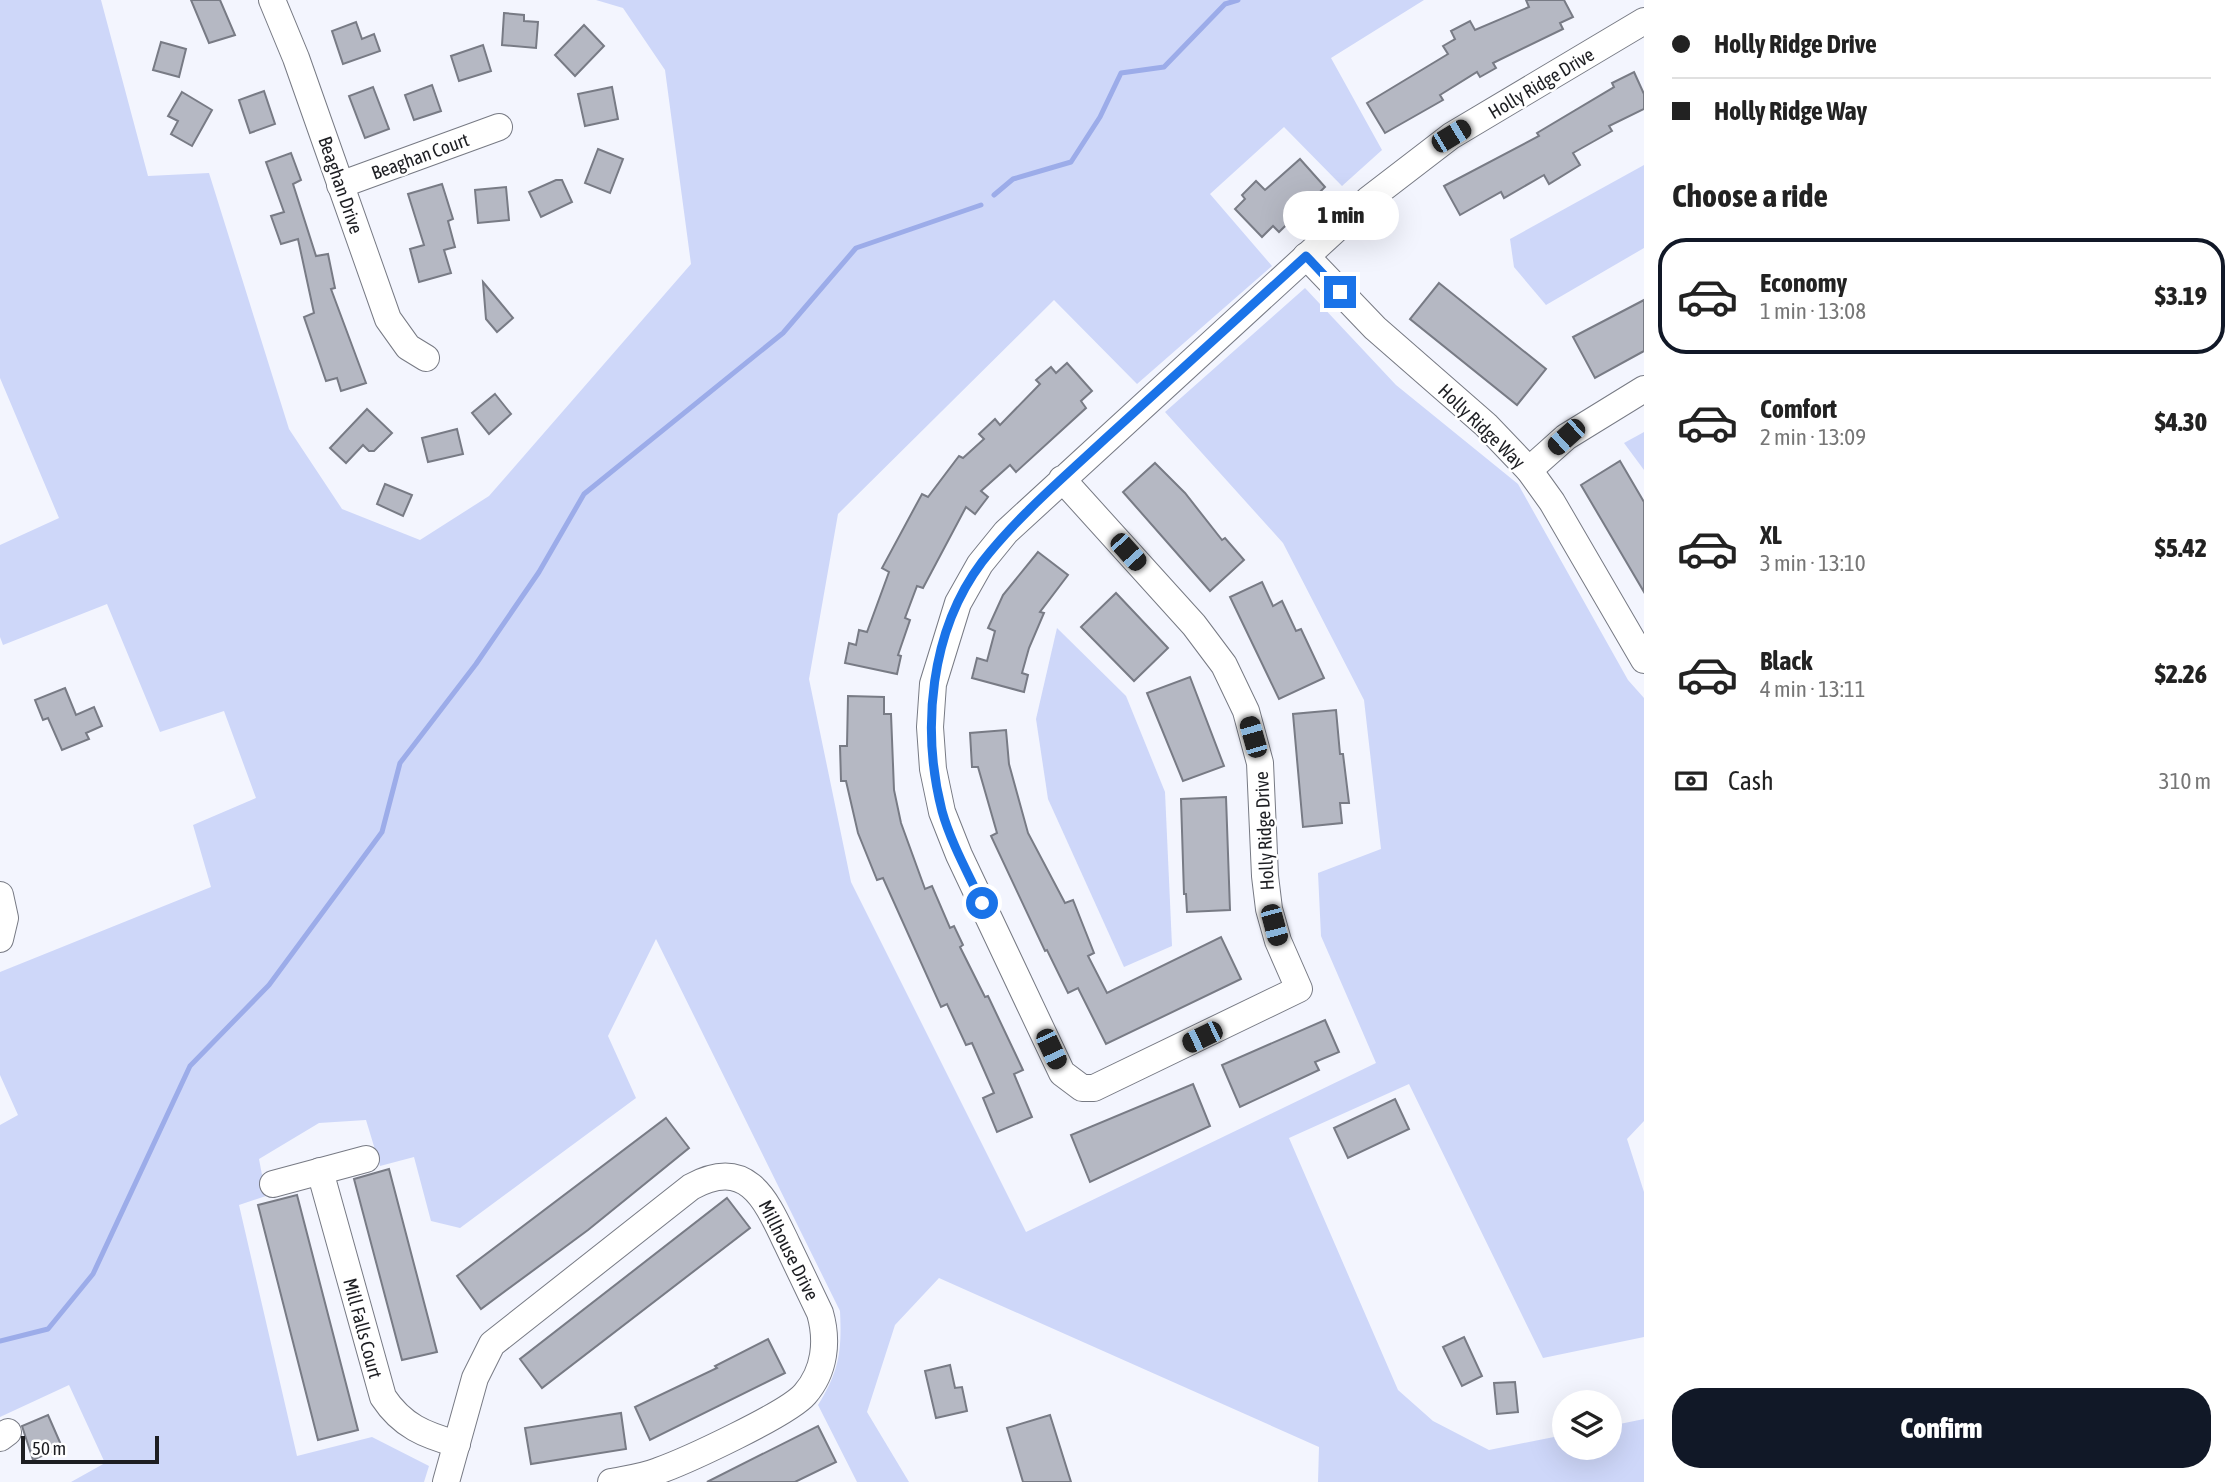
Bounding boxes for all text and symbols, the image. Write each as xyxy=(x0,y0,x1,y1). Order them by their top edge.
text: Holly Ridge Drive xyxy=(1714,29,1877,59)
street label: Holly Ridge Drive xyxy=(1484,43,1598,123)
text: Holly Ridge Way xyxy=(1714,96,1867,126)
car xyxy=(1428,116,1475,156)
street label: Beaghan Court xyxy=(368,128,472,184)
street label: Beaghan Drive xyxy=(314,133,368,237)
text: Choose a ride xyxy=(1672,177,1828,214)
callout: 1 min xyxy=(1282,190,1398,240)
text: 1 min xyxy=(1318,202,1364,228)
icon: car xyxy=(1676,265,1739,328)
text: Economy xyxy=(1760,268,1847,298)
route end xyxy=(1324,276,1356,308)
text: $3.19 xyxy=(2155,281,2207,311)
text: 1 min · 13:08 xyxy=(1760,298,1866,324)
street label: Holly Ridge Way xyxy=(1434,379,1530,473)
icon: car xyxy=(1676,391,1739,454)
text: Comfort xyxy=(1760,394,1837,424)
text: $4.30 xyxy=(2155,407,2207,437)
car xyxy=(1544,415,1589,459)
text: 2 min · 13:09 xyxy=(1760,424,1866,450)
icon: car xyxy=(1676,517,1739,580)
text: XL xyxy=(1760,520,1782,550)
car xyxy=(1107,529,1150,575)
text: $5.42 xyxy=(2155,533,2207,563)
text: 3 min · 13:10 xyxy=(1760,550,1866,576)
icon: car xyxy=(1676,643,1739,706)
text: Black xyxy=(1760,646,1812,676)
text: $2.26 xyxy=(2155,659,2207,689)
text: 4 min · 13:11 xyxy=(1760,676,1866,702)
car xyxy=(1238,714,1269,760)
icon: cash xyxy=(1672,762,1710,800)
text: Cash xyxy=(1728,766,1774,796)
text: 310 m xyxy=(2159,768,2211,794)
street label: Holly Ridge Drive xyxy=(1250,771,1278,891)
route start xyxy=(966,887,998,919)
car xyxy=(1259,902,1290,948)
car xyxy=(1179,1018,1226,1056)
car xyxy=(1033,1026,1070,1072)
street label: Millhouse Drive xyxy=(754,1196,824,1304)
street label: Mill Falls Court xyxy=(339,1275,387,1381)
button: Confirm xyxy=(1672,1388,2211,1468)
map controls xyxy=(1552,1390,1622,1460)
button: layers xyxy=(1552,1390,1622,1460)
scale bar xyxy=(21,1433,159,1465)
text: 50 m xyxy=(32,1437,66,1459)

